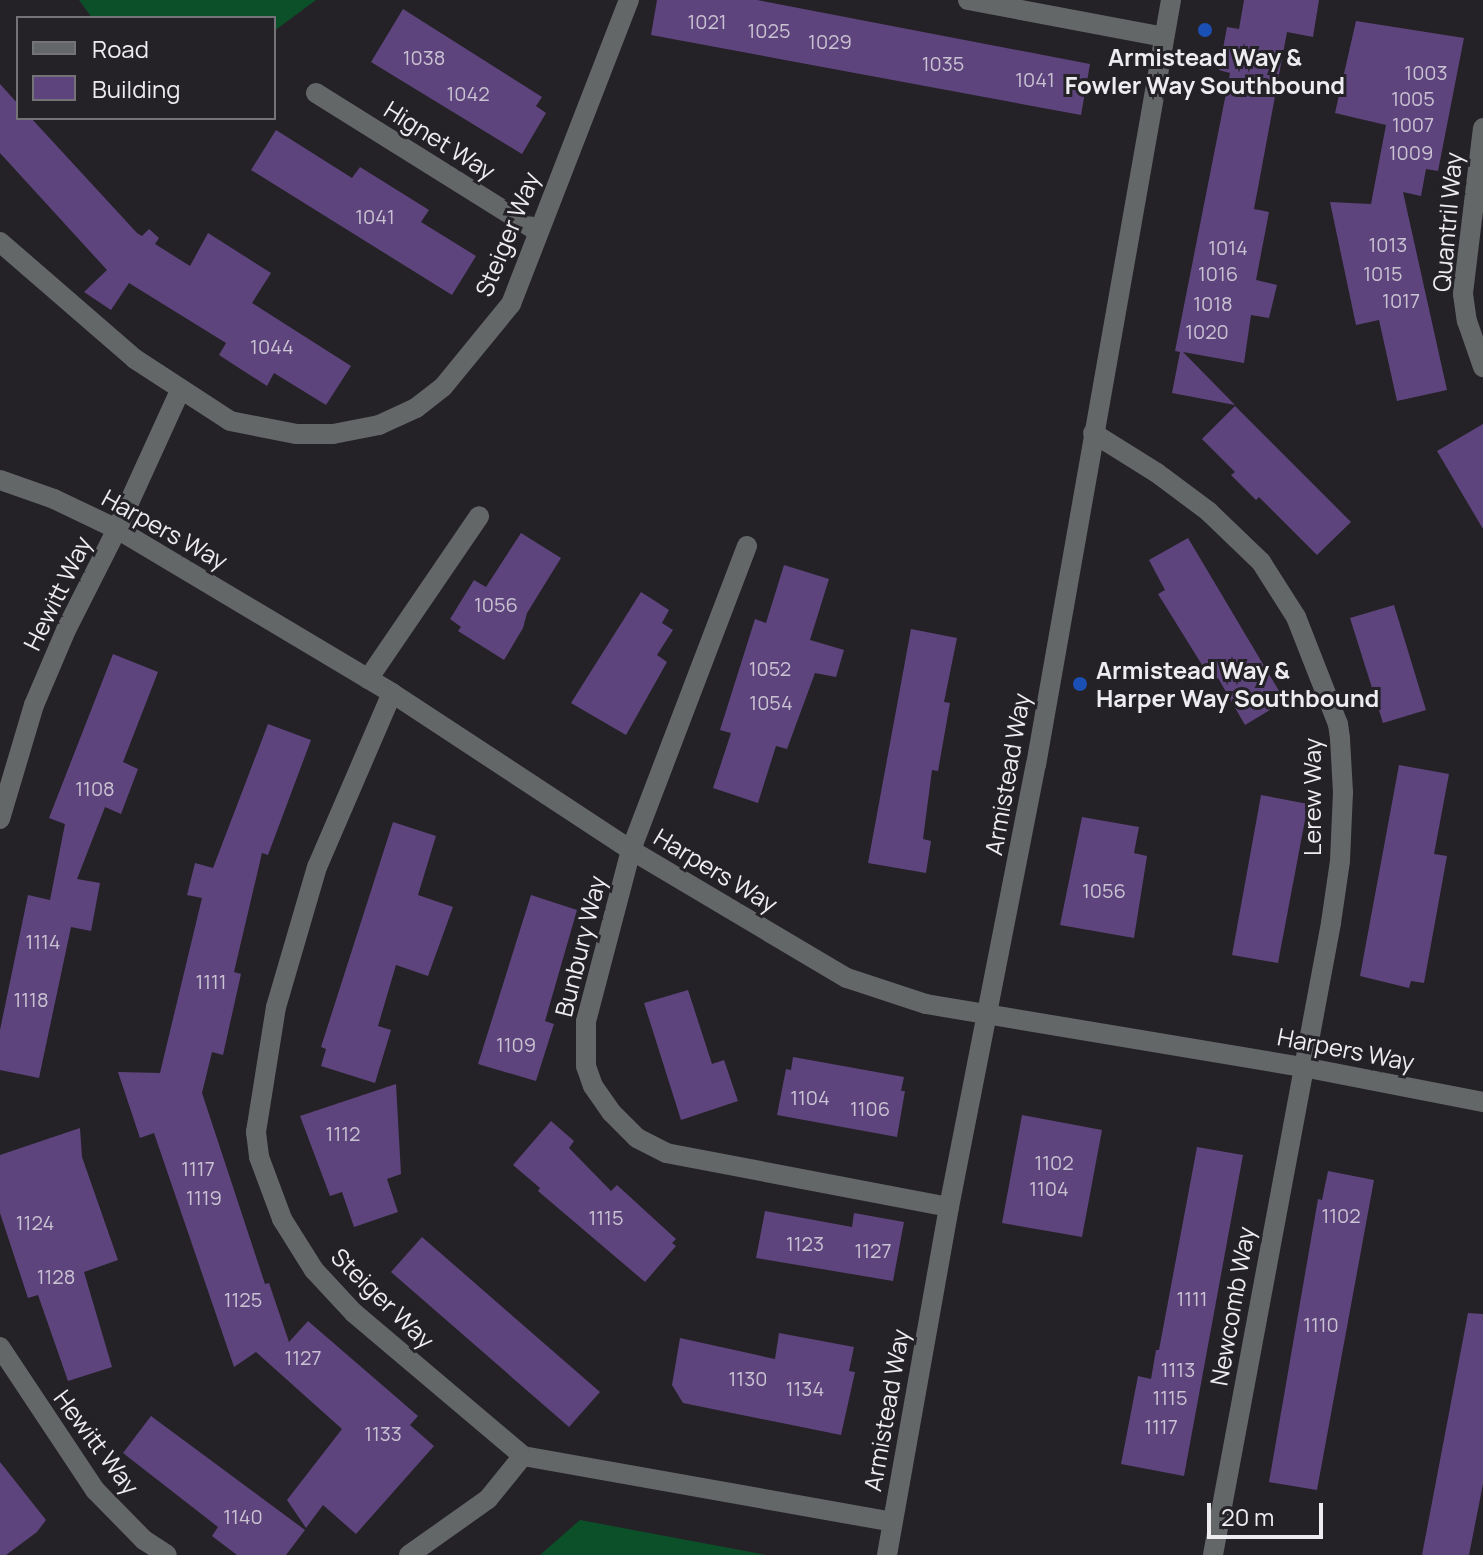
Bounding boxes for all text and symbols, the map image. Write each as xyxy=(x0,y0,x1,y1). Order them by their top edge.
house number: 1021 xyxy=(687,9,727,33)
legend xyxy=(16,16,276,120)
house number: 1025 xyxy=(748,18,790,42)
marker: Armistead Way & Fowler Way Southbound xyxy=(1196,21,1214,39)
house number: 1029 xyxy=(808,29,852,53)
text: Road xyxy=(92,32,149,65)
place label: Armistead Way & Fowler Way Southbound xyxy=(1065,43,1345,99)
house number: 1038 xyxy=(403,45,445,69)
house number: 1035 xyxy=(922,51,964,75)
house number: 1003 xyxy=(1404,60,1448,84)
house number: 1041 xyxy=(1015,67,1055,91)
text: Building xyxy=(92,72,180,105)
house number: 1042 xyxy=(446,81,490,105)
house number: 1005 xyxy=(1391,86,1435,110)
street label: Hignet Way xyxy=(379,95,501,185)
house number: 1007 xyxy=(1392,112,1434,136)
house number: 1009 xyxy=(1389,140,1433,164)
street label: Quantril Way xyxy=(1427,151,1467,293)
street label: Steiger Way xyxy=(469,167,545,301)
house number: 1041 xyxy=(355,204,395,228)
house number: 1013 xyxy=(1369,232,1407,256)
house number: 1014 xyxy=(1208,235,1248,259)
house number: 1016 xyxy=(1198,261,1238,285)
house number: 1015 xyxy=(1363,261,1403,285)
house number: 1017 xyxy=(1382,288,1420,312)
house number: 1018 xyxy=(1193,291,1233,315)
house number: 1020 xyxy=(1185,319,1229,343)
house number: 1044 xyxy=(250,334,294,358)
street label: Harpers Way xyxy=(97,483,233,575)
street label: Hewitt Way xyxy=(17,531,97,655)
house number: 1056 xyxy=(474,592,518,616)
house number: 1052 xyxy=(749,656,791,680)
place label: Armistead Way & Harper Way Southbound xyxy=(1096,656,1379,712)
marker: Armistead Way & Harper Way Southbound xyxy=(1071,675,1089,693)
house number: 1054 xyxy=(749,690,793,714)
street label: Armistead Way xyxy=(979,691,1035,857)
street label: Lerew Way xyxy=(1298,738,1326,856)
house number: 1108 xyxy=(75,776,115,800)
street label: Harpers Way xyxy=(649,822,783,918)
street label: Bunbury Way xyxy=(549,873,611,1019)
house number: 1056 xyxy=(1082,878,1126,902)
house number: 1114 xyxy=(25,929,61,953)
house number: 1111 xyxy=(195,969,227,993)
house number: 1118 xyxy=(13,987,49,1011)
street label: Harpers Way xyxy=(1275,1022,1417,1076)
house number: 1109 xyxy=(496,1032,536,1056)
house number: 1104 xyxy=(790,1085,830,1109)
house number: 1106 xyxy=(850,1096,890,1120)
house number: 1112 xyxy=(326,1121,360,1145)
house number: 1102 xyxy=(1034,1150,1074,1174)
house number: 1117 xyxy=(181,1156,215,1180)
house number: 1104 xyxy=(1029,1176,1069,1200)
house number: 1119 xyxy=(186,1185,222,1209)
house number: 1102 xyxy=(1321,1203,1361,1227)
house number: 1115 xyxy=(589,1205,623,1229)
house number: 1124 xyxy=(16,1210,54,1234)
street label: Newcomb Way xyxy=(1204,1224,1260,1388)
house number: 1123 xyxy=(786,1231,824,1255)
house number: 1127 xyxy=(854,1238,892,1262)
street label: Steiger Way xyxy=(326,1242,440,1354)
house number: 1128 xyxy=(37,1264,75,1288)
house number: 1111 xyxy=(1176,1286,1208,1310)
house number: 1125 xyxy=(224,1287,262,1311)
house number: 1110 xyxy=(1303,1312,1339,1336)
street label: Armistead Way xyxy=(858,1327,914,1493)
house number: 1127 xyxy=(284,1345,322,1369)
house number: 1113 xyxy=(1161,1357,1195,1381)
house number: 1130 xyxy=(729,1366,767,1390)
house number: 1134 xyxy=(786,1376,824,1400)
street label: Hewitt Way xyxy=(48,1384,146,1500)
house number: 1115 xyxy=(1153,1385,1187,1409)
house number: 1117 xyxy=(1144,1414,1178,1438)
house number: 1133 xyxy=(364,1421,402,1445)
scale bar xyxy=(1211,1487,1327,1537)
text: 20 m xyxy=(1221,1500,1274,1533)
house number: 1140 xyxy=(223,1504,263,1528)

